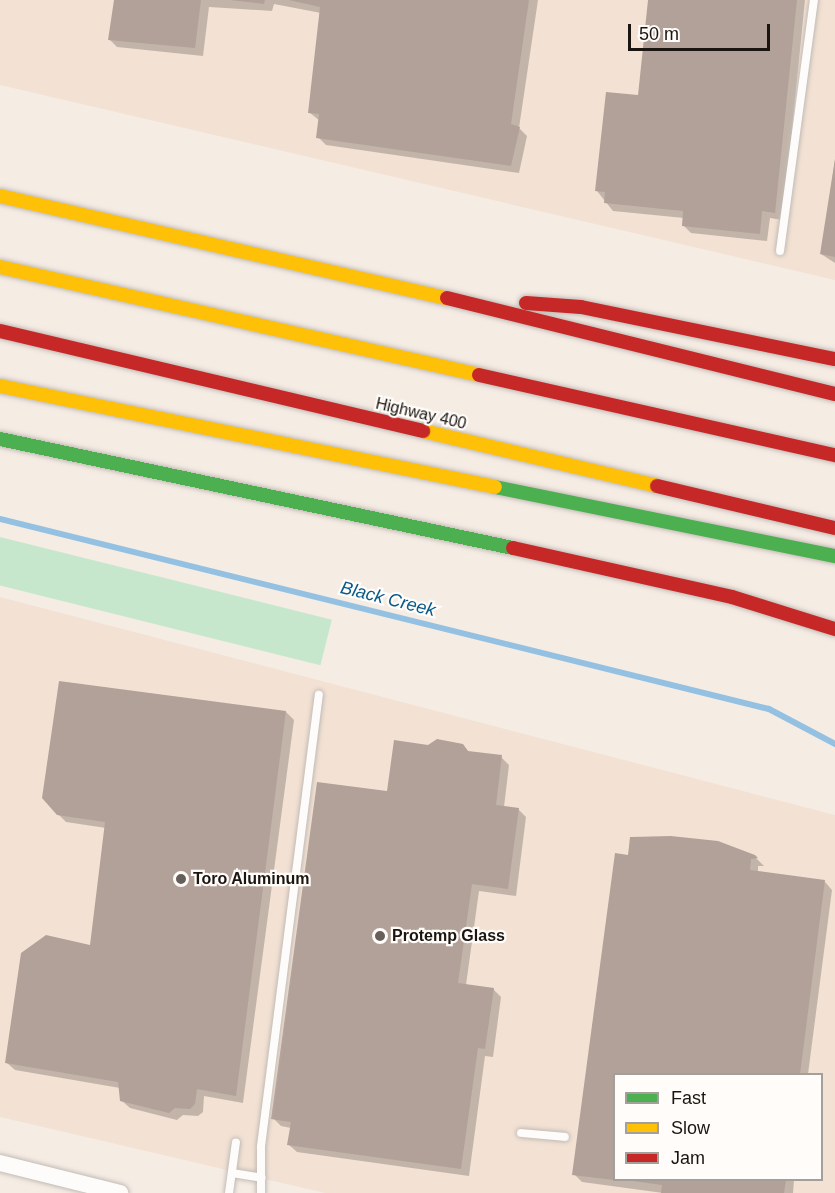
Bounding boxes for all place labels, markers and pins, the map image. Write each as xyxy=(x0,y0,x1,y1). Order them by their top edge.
place label: Toro Aluminum xyxy=(193,869,310,889)
marker: Toro Aluminum xyxy=(174,872,188,886)
place label: Protemp Glass xyxy=(392,926,505,946)
marker: Protemp Glass xyxy=(373,929,387,943)

